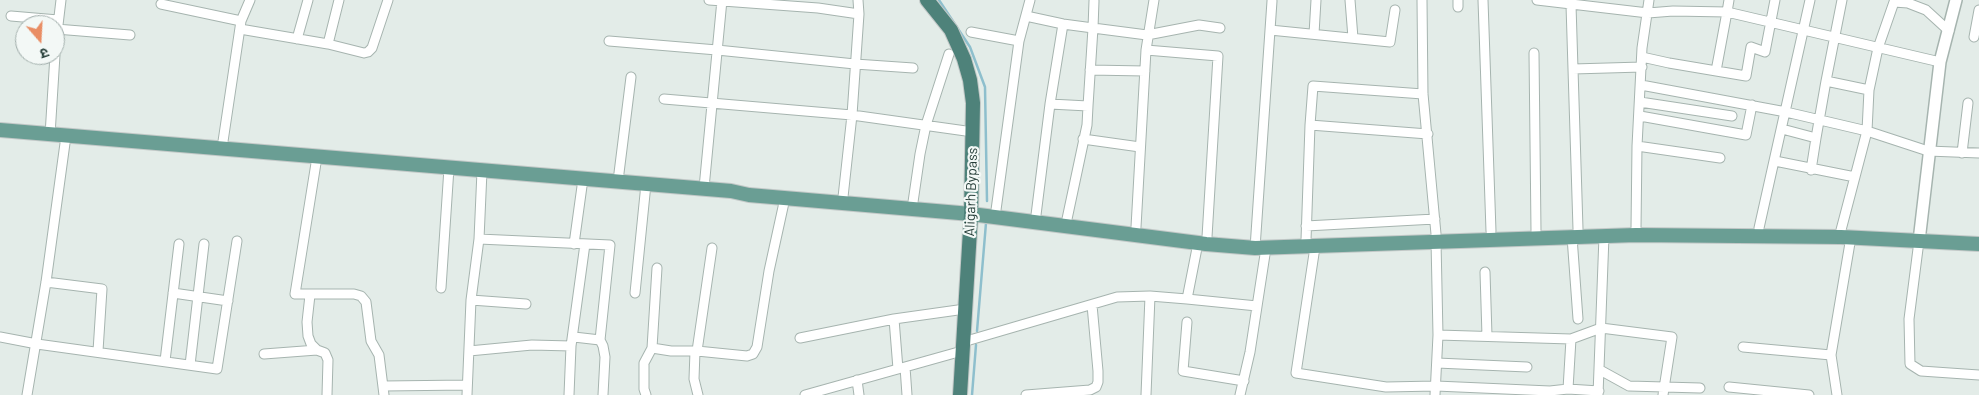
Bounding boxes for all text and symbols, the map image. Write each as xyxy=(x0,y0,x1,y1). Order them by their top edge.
north arrow xyxy=(15,15,65,65)
text: उ xyxy=(38,44,51,63)
street label: Aligarh Bypass xyxy=(961,147,981,237)

